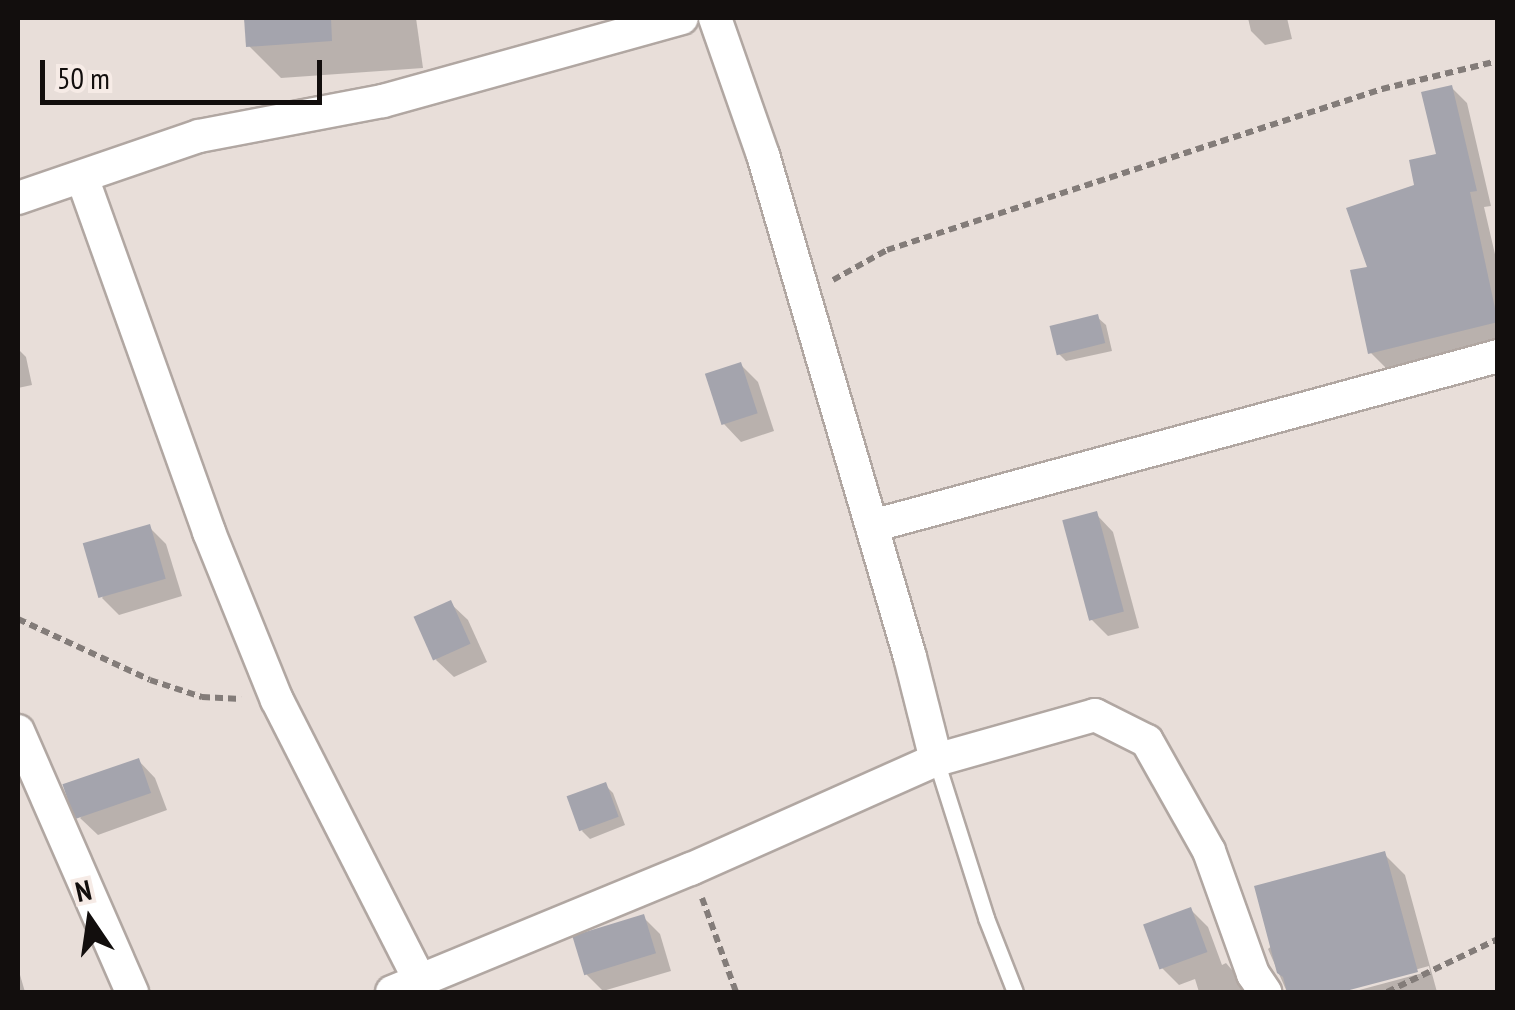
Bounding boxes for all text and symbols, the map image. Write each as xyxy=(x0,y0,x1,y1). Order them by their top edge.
scale bar xyxy=(45,40,328,102)
text: 50 m xyxy=(57,58,110,97)
north arrow xyxy=(40,870,140,970)
text: N xyxy=(72,871,95,910)

